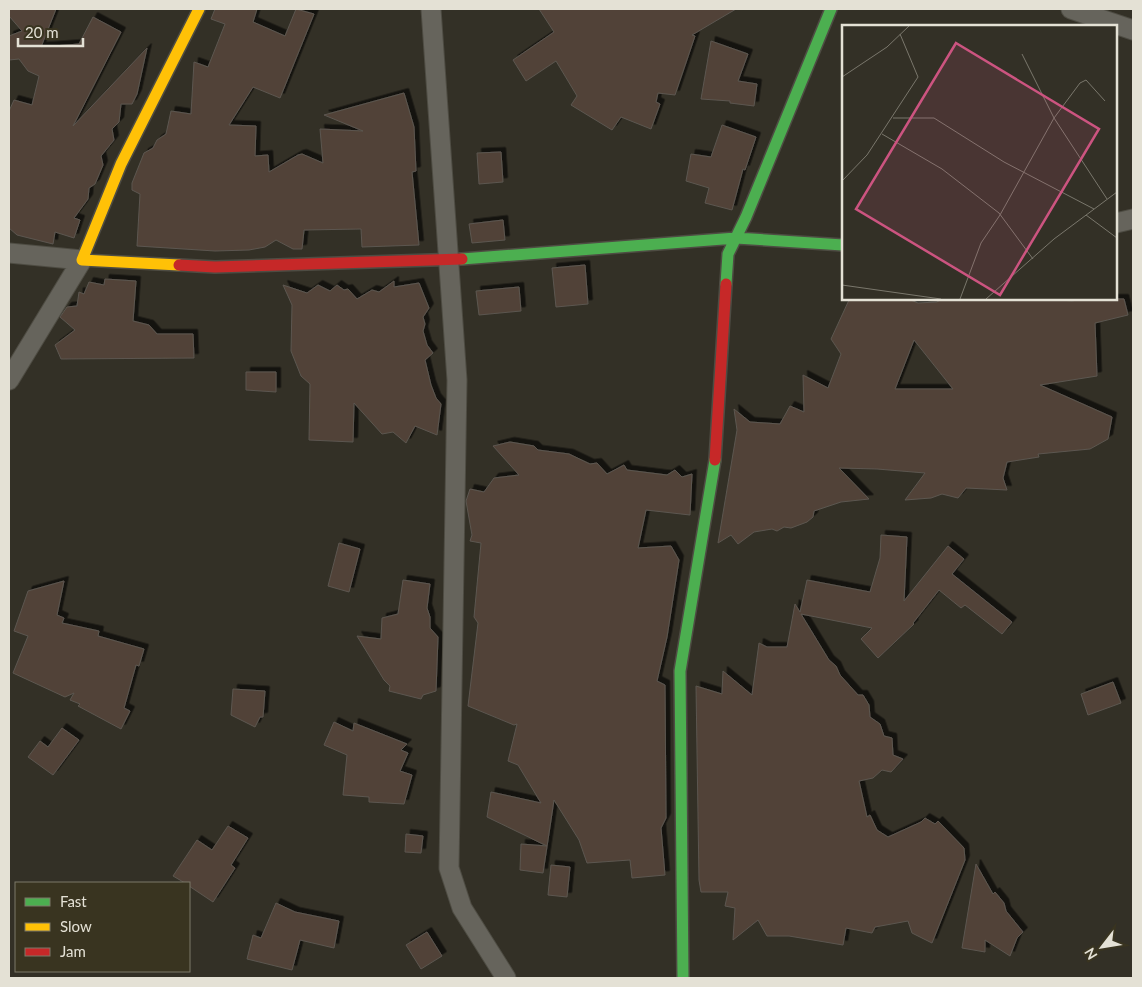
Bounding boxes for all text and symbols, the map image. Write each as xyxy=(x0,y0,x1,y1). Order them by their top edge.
scale bar xyxy=(18,15,82,47)
text: 20 m xyxy=(25,23,59,41)
inset map xyxy=(842,25,1117,300)
legend xyxy=(15,882,190,972)
text: Fast xyxy=(60,892,87,910)
text: Slow xyxy=(60,917,92,935)
north arrow xyxy=(1077,922,1127,972)
text: Jam xyxy=(60,942,86,960)
text: N xyxy=(1080,945,1100,963)

